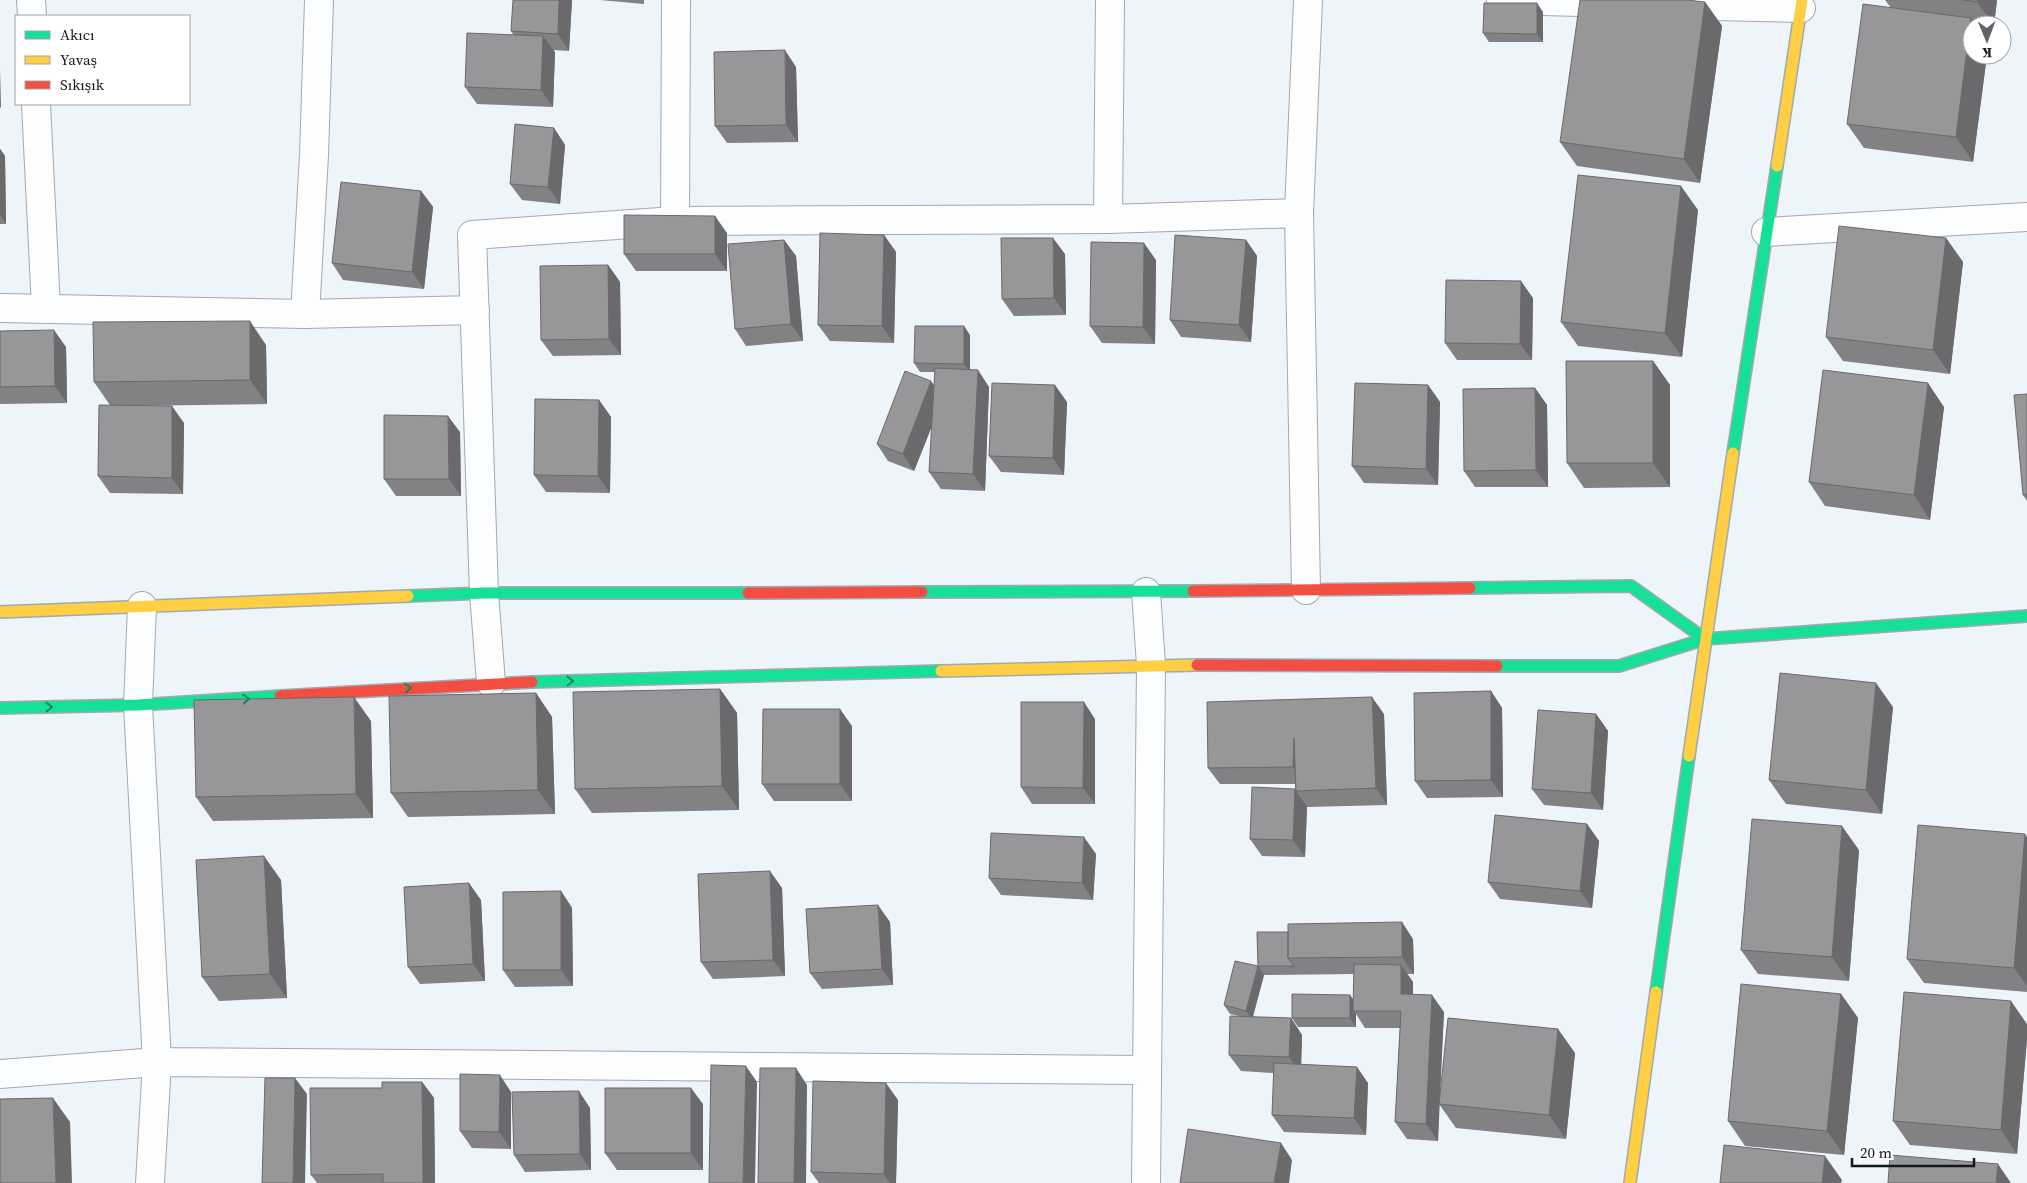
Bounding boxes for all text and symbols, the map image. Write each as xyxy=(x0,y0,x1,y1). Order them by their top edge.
legend xyxy=(15,15,190,105)
north arrow xyxy=(1962,15,2012,65)
text: Akıcı xyxy=(60,24,94,45)
text: K xyxy=(1982,43,1992,63)
text: Yavaş xyxy=(60,49,97,70)
text: Sıkışık xyxy=(60,74,105,95)
one-way arrow xyxy=(567,676,575,686)
one-way arrow xyxy=(404,683,412,694)
one-way arrow xyxy=(242,693,250,704)
one-way arrow xyxy=(45,702,53,712)
scale bar xyxy=(1852,1136,1974,1168)
text: 20 m xyxy=(1860,1142,1892,1163)

